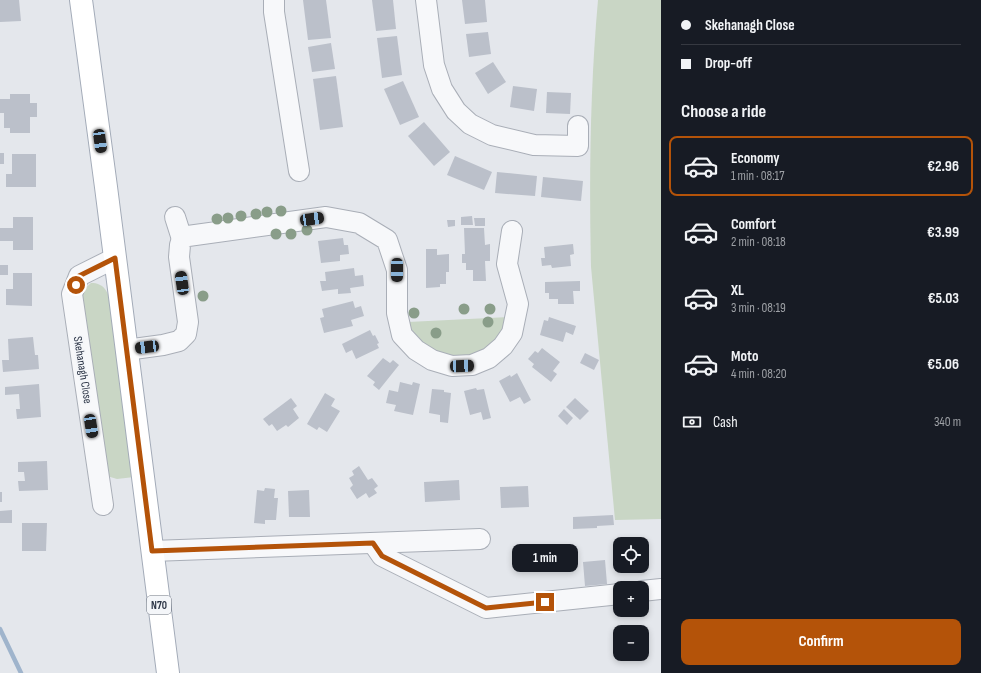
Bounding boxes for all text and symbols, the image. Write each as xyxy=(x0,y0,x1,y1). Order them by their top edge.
text: Skehanagh Close xyxy=(705,16,795,35)
text: Drop-off xyxy=(705,54,752,73)
text: Choose a ride xyxy=(681,101,766,122)
car xyxy=(92,128,108,154)
icon: car xyxy=(683,148,719,184)
text: Economy xyxy=(731,149,780,168)
text: €2.96 xyxy=(927,157,959,176)
text: 1 min · 08:17 xyxy=(731,168,784,184)
car xyxy=(299,211,325,227)
icon: car xyxy=(683,214,719,250)
text: Comfort xyxy=(731,215,776,234)
text: €3.99 xyxy=(927,223,959,242)
text: 2 min · 08:18 xyxy=(731,234,786,250)
car xyxy=(391,258,403,282)
car xyxy=(174,270,190,296)
route start xyxy=(67,276,85,294)
icon: car xyxy=(683,280,719,316)
text: XL xyxy=(731,281,744,300)
text: €5.03 xyxy=(928,289,959,308)
text: 3 min · 08:19 xyxy=(731,300,786,316)
street label: Skehanagh Close xyxy=(70,335,95,405)
car xyxy=(134,340,160,354)
icon: car xyxy=(683,346,719,382)
text: Moto xyxy=(731,347,758,366)
text: €5.06 xyxy=(927,355,959,374)
car xyxy=(450,360,474,372)
text: 4 min · 08:20 xyxy=(731,366,787,382)
icon: cash xyxy=(681,411,703,433)
car xyxy=(83,413,99,439)
text: Cash xyxy=(713,413,738,432)
text: 340 m xyxy=(934,414,961,430)
map controls xyxy=(613,537,649,661)
button: locate xyxy=(613,537,649,573)
callout: 1 min xyxy=(512,544,578,572)
text: 1 min xyxy=(533,550,557,566)
button: + xyxy=(613,581,649,617)
route end xyxy=(536,593,554,611)
road number: N70 xyxy=(147,596,171,614)
button: Confirm xyxy=(681,619,961,665)
button: − xyxy=(613,625,649,661)

